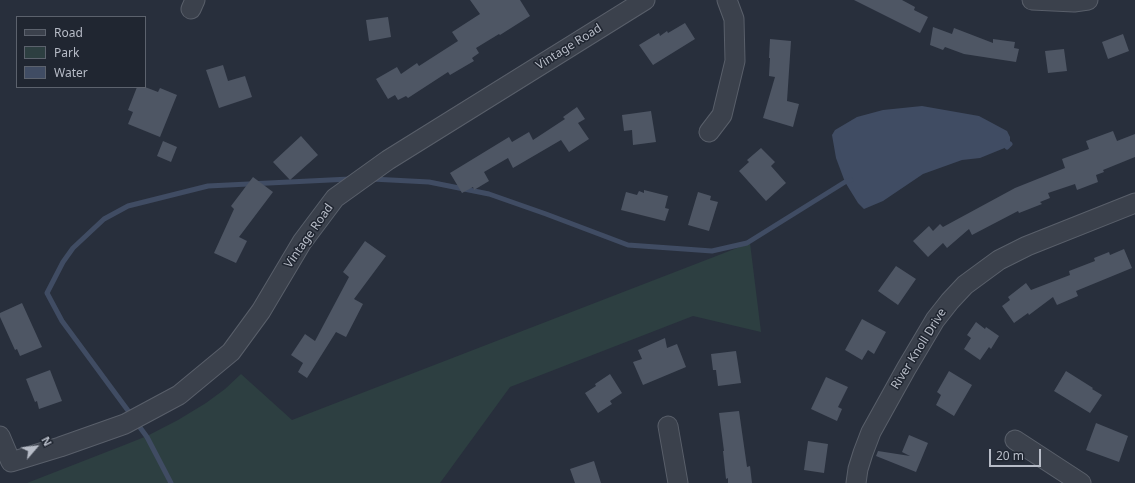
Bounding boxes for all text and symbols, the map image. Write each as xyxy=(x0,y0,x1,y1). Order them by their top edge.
legend xyxy=(16,16,146,88)
street label: Vintage Road xyxy=(533,21,605,73)
text: Road xyxy=(54,24,83,41)
text: Park xyxy=(54,44,79,61)
text: Water xyxy=(54,64,88,81)
street label: Vintage Road xyxy=(282,201,336,271)
street label: River Knoll Drive xyxy=(888,306,950,392)
north arrow xyxy=(16,427,56,467)
text: N xyxy=(38,434,56,449)
scale bar xyxy=(991,441,1043,467)
text: 20 m xyxy=(996,447,1024,464)

